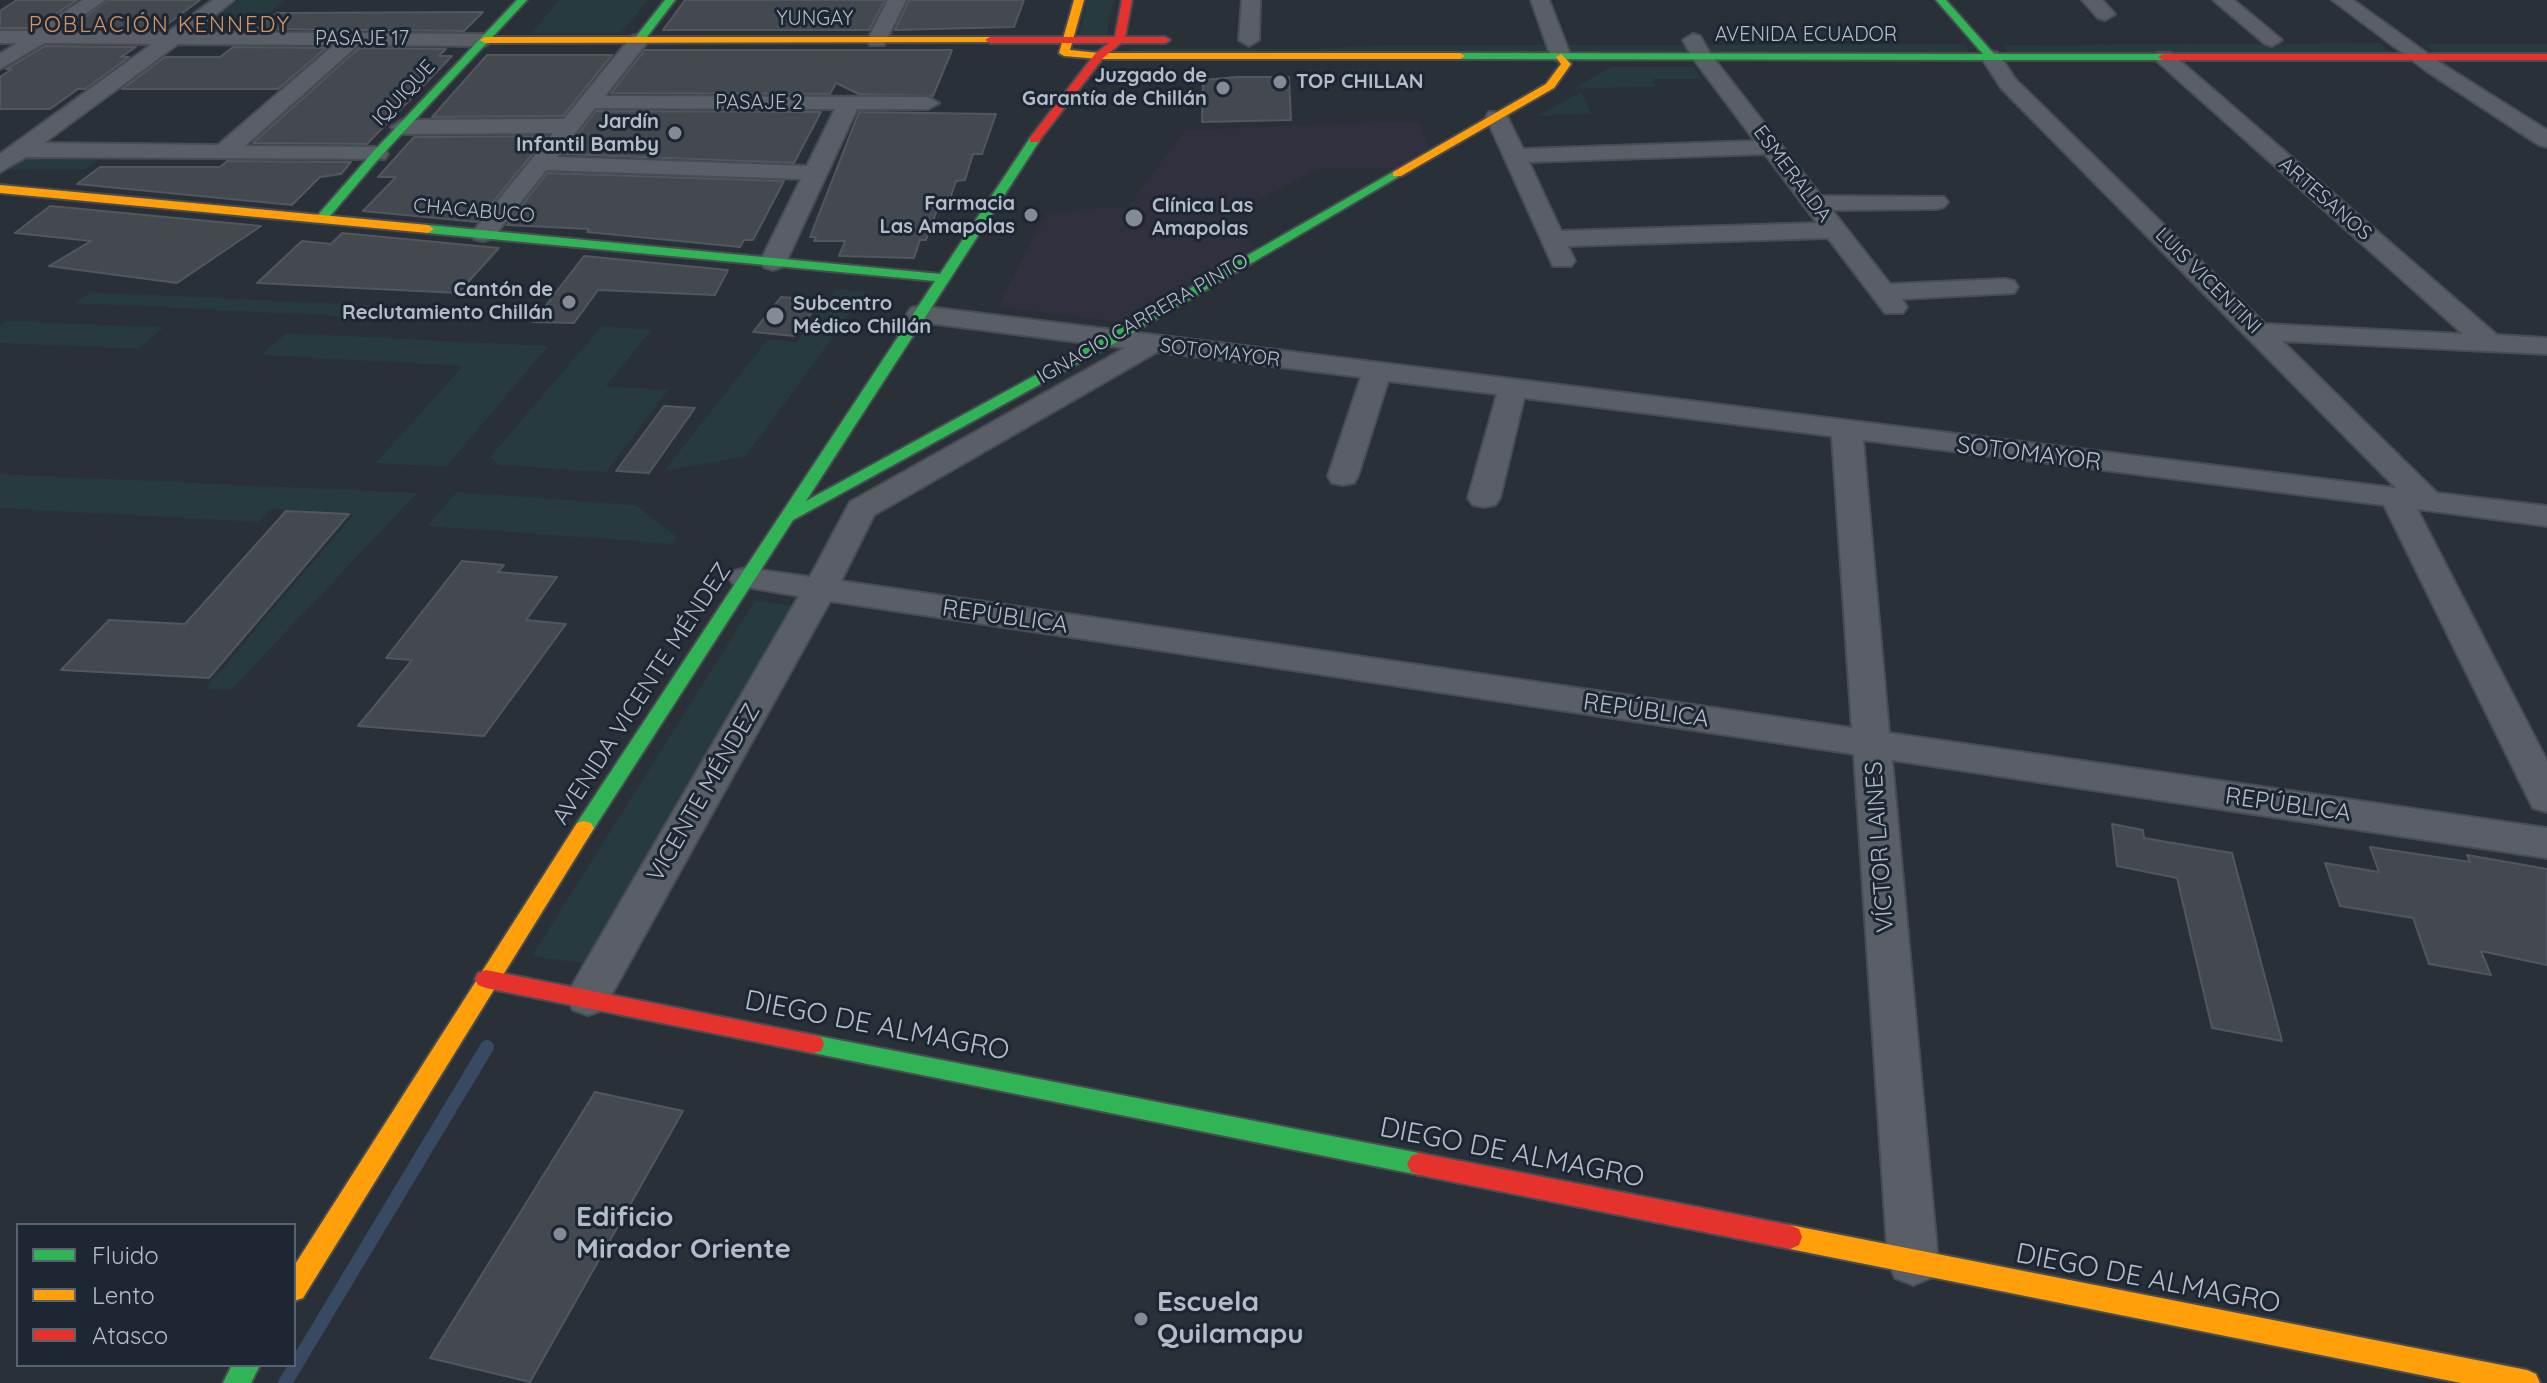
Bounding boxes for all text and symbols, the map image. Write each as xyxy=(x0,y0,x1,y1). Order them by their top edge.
street label: YUNGAY xyxy=(777,7,853,31)
district label: POBLACIÓN KENNEDY xyxy=(29,12,291,38)
street label: AVENIDA ECUADOR xyxy=(1715,23,1897,47)
street label: PASAJE 17 xyxy=(315,27,409,51)
street label: IQUIQUE xyxy=(368,55,440,131)
place label: Juzgado de Garantía de Chillán xyxy=(1022,64,1207,111)
place label: TOP CHILLAN xyxy=(1296,70,1423,94)
marker: TOP CHILLAN xyxy=(1271,73,1289,91)
marker: Juzgado de Garantía de Chillán xyxy=(1214,79,1232,97)
street label: PASAJE 2 xyxy=(715,91,803,115)
place label: Jardín Infantil Bamby xyxy=(516,110,659,157)
street label: ESMERALDA xyxy=(1748,121,1836,227)
marker: Jardín Infantil Bamby xyxy=(666,124,684,142)
street label: ARTESANOS xyxy=(2274,152,2376,246)
place label: Farmacia Las Amapolas xyxy=(880,192,1015,239)
street label: CHACABUCO xyxy=(412,194,536,228)
place label: Clínica Las Amapolas xyxy=(1152,194,1253,241)
marker: Farmacia Las Amapolas xyxy=(1022,206,1040,224)
marker: Clínica Las Amapolas xyxy=(1123,207,1145,229)
street label: LUIS VICENTINI xyxy=(2150,223,2266,339)
street label: IGNACIO CARRERA PINTO xyxy=(1033,249,1253,389)
place label: Cantón de Reclutamiento Chillán xyxy=(342,278,553,325)
place label: Subcentro Médico Chillán xyxy=(793,292,931,339)
marker: Cantón de Reclutamiento Chillán xyxy=(560,293,578,311)
marker: Subcentro Médico Chillán xyxy=(764,305,786,327)
street label: SOTOMAYOR xyxy=(1158,334,1282,372)
street label: SOTOMAYOR xyxy=(1955,431,2103,477)
street label: AVENIDA VICENTE MÉNDEZ xyxy=(547,558,737,830)
street label: REPÚBLICA xyxy=(940,594,1070,640)
street label: REPÚBLICA xyxy=(1581,688,1711,734)
street label: VICENTE MÉNDEZ xyxy=(641,699,767,887)
street label: VÍCTOR LAINES xyxy=(1860,760,1900,934)
street label: REPÚBLICA xyxy=(2223,782,2353,828)
street label: DIEGO DE ALMAGRO xyxy=(742,984,1012,1068)
street label: DIEGO DE ALMAGRO xyxy=(1377,1111,1647,1195)
place label: Edificio Mirador Oriente xyxy=(576,1201,791,1267)
legend xyxy=(16,1223,296,1367)
marker: Edificio Mirador Oriente xyxy=(551,1225,569,1243)
street label: DIEGO DE ALMAGRO xyxy=(2013,1237,2283,1321)
text: Fluido xyxy=(92,1240,159,1270)
text: Lento xyxy=(92,1280,155,1310)
place label: Escuela Quilamapu xyxy=(1157,1286,1304,1352)
marker: Escuela Quilamapu xyxy=(1132,1310,1150,1328)
text: Atasco xyxy=(92,1320,168,1350)

